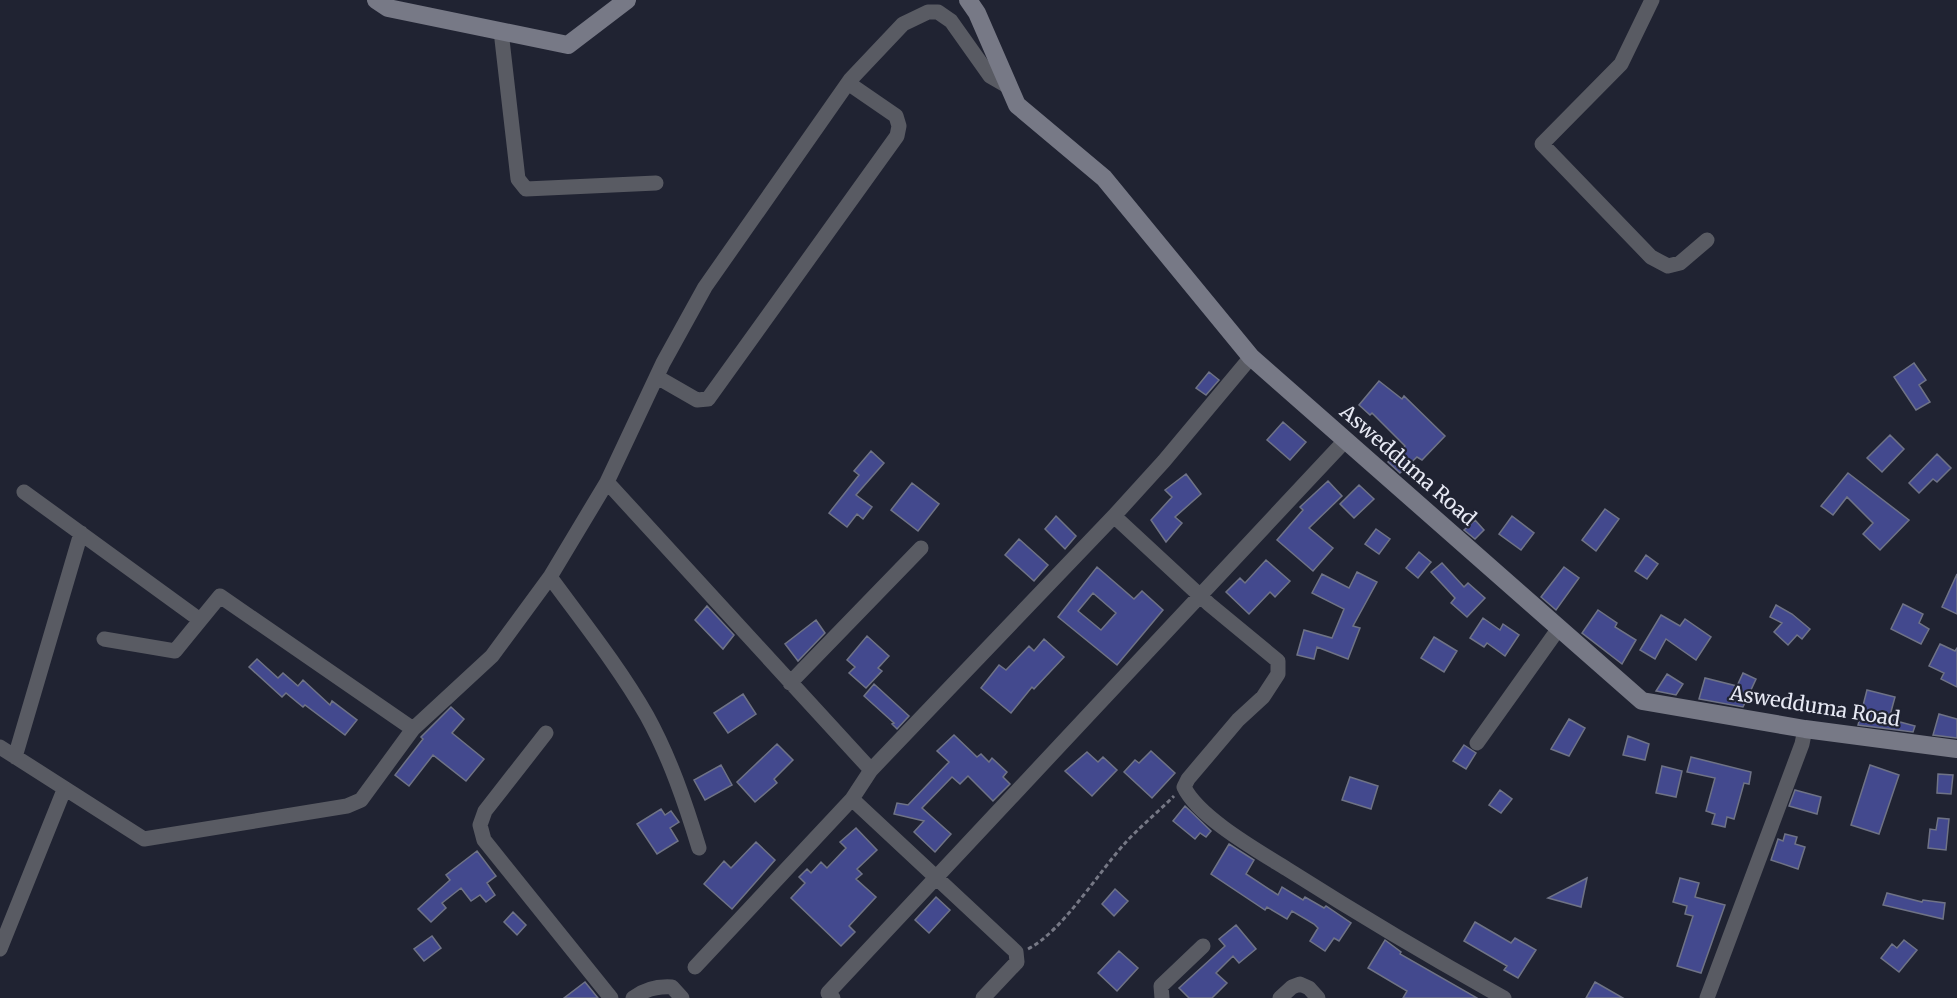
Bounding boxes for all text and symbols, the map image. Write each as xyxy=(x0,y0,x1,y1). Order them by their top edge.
street label: Aswedduma Road xyxy=(1334,398,1481,530)
street label: Aswedduma Road xyxy=(1727,680,1902,731)

